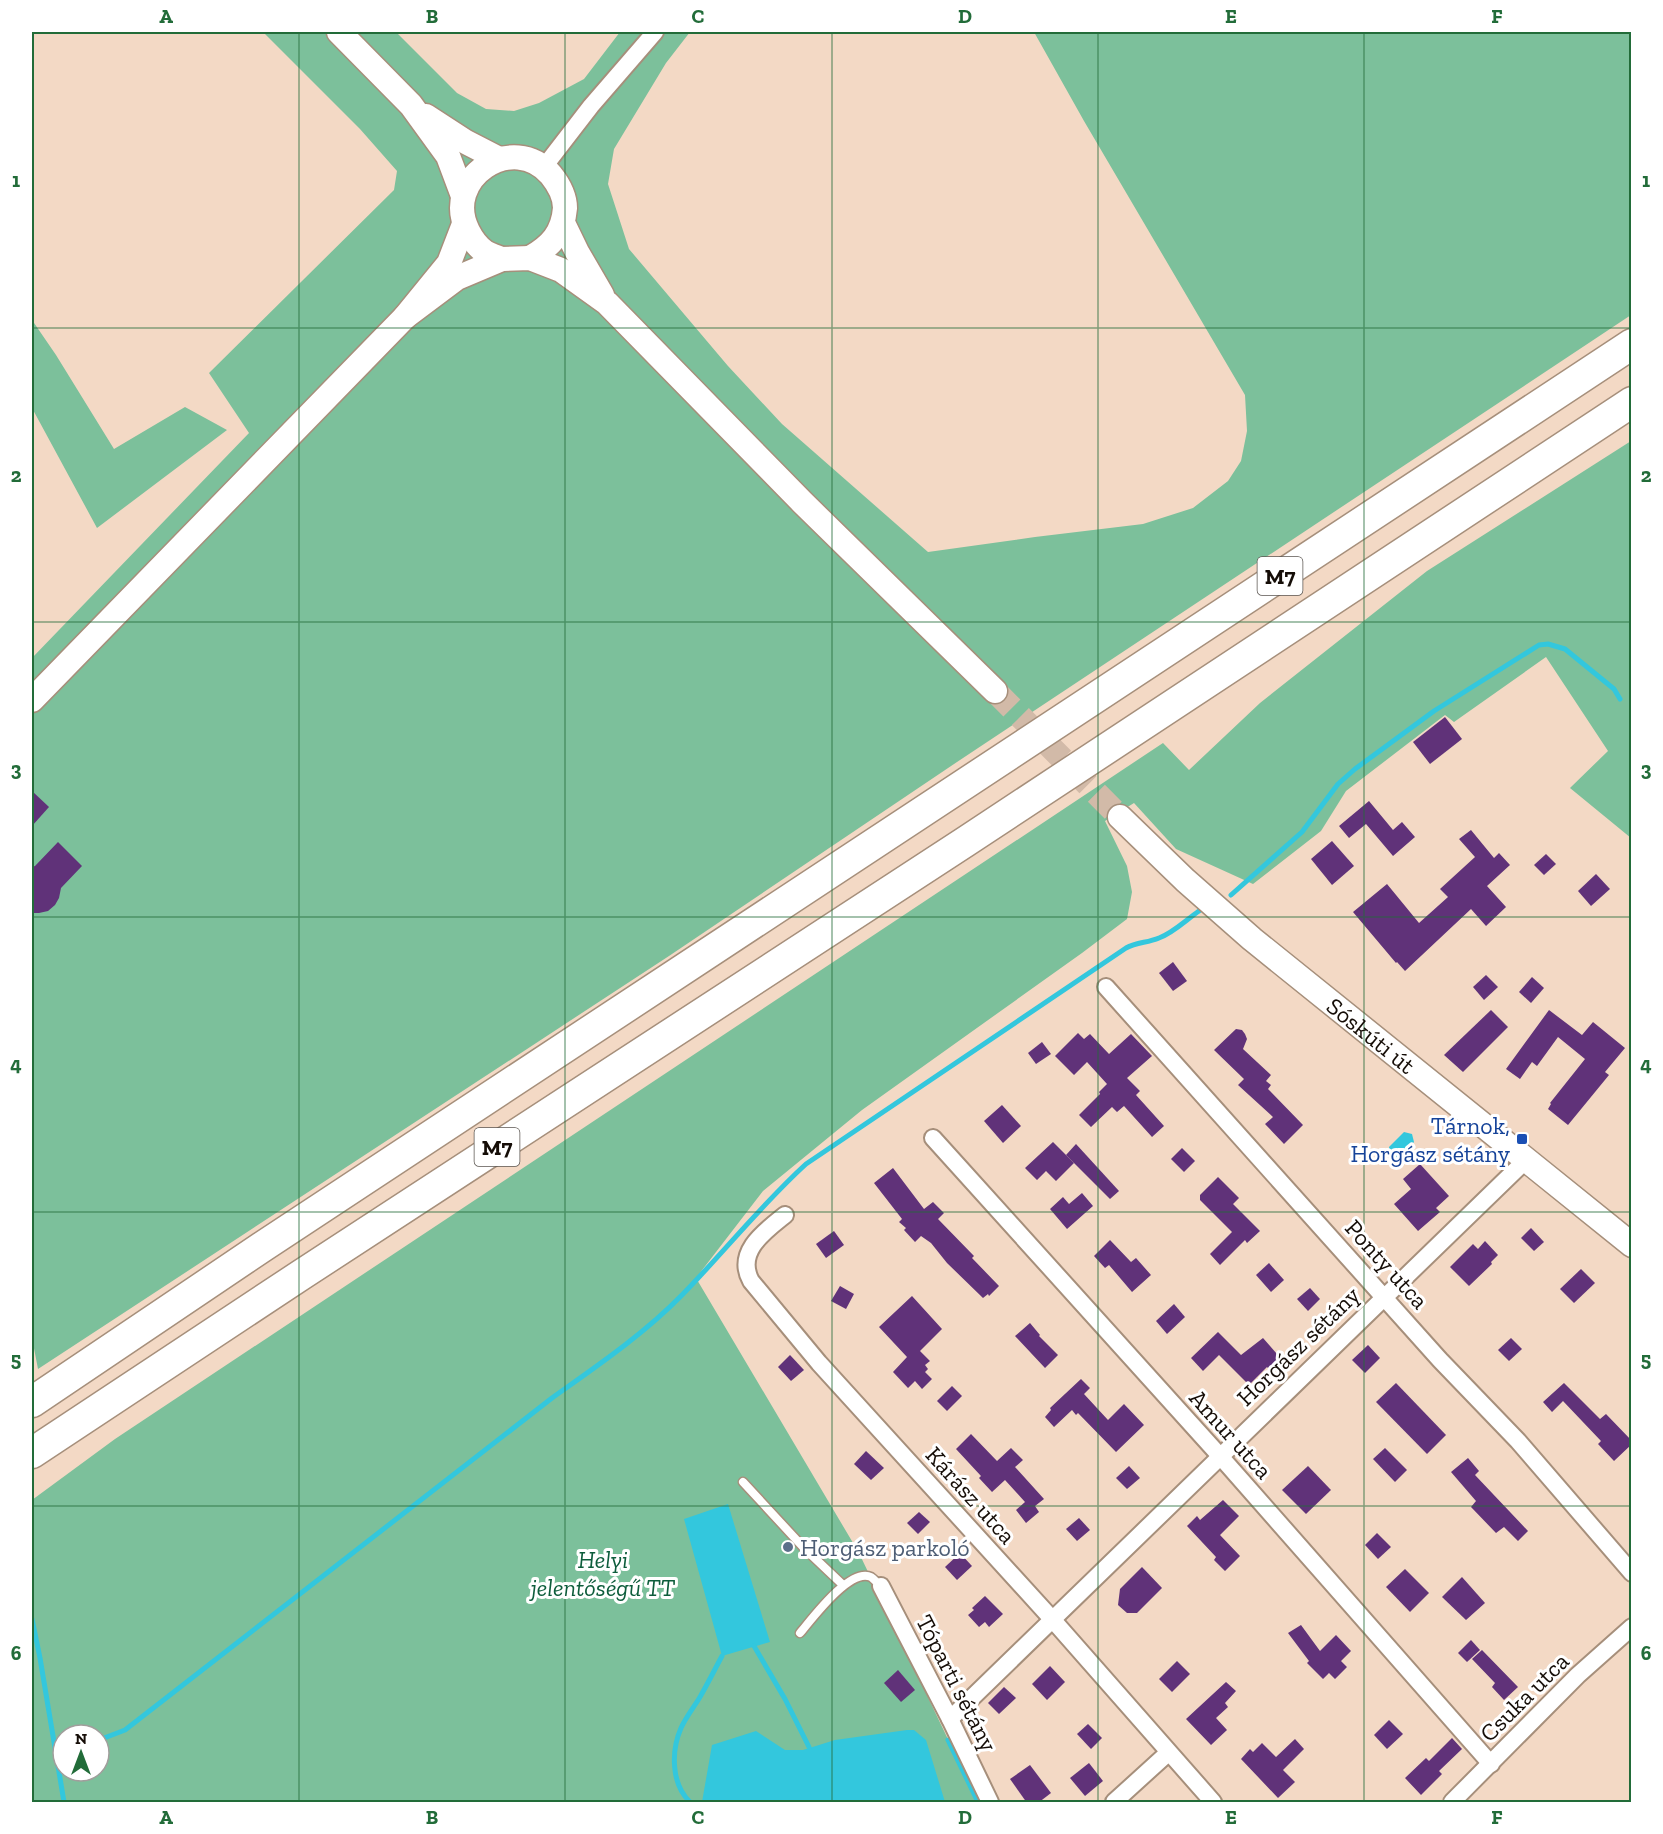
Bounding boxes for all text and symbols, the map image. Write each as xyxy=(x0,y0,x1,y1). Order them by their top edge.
text: A xyxy=(159,4,173,28)
text: B xyxy=(426,4,438,28)
text: C xyxy=(692,4,705,28)
text: D xyxy=(958,4,972,28)
text: E xyxy=(1225,4,1237,28)
text: F xyxy=(1491,4,1503,28)
text: 1 xyxy=(12,168,20,192)
text: 1 xyxy=(1642,168,1650,192)
text: 2 xyxy=(11,463,22,487)
text: 2 xyxy=(1641,463,1652,487)
road number: M7 xyxy=(1258,557,1302,595)
text: 3 xyxy=(11,757,22,781)
text: 3 xyxy=(1641,757,1652,781)
street label: Sóskúti út xyxy=(1321,991,1421,1079)
text: 4 xyxy=(10,1052,22,1076)
text: 4 xyxy=(1640,1052,1652,1076)
place label: Tárnok, Horgász sétány xyxy=(1350,1111,1511,1168)
road number: M7 xyxy=(474,1128,520,1166)
marker: Tárnok, Horgász sétány xyxy=(1515,1132,1529,1146)
street label: Ponty utca xyxy=(1339,1213,1435,1315)
street label: Horgász sétány xyxy=(1231,1280,1366,1412)
text: 5 xyxy=(11,1347,21,1371)
text: 5 xyxy=(1641,1347,1651,1371)
street label: Amur utca xyxy=(1183,1383,1279,1485)
street label: Kárász utca xyxy=(920,1440,1022,1550)
place label: Horgász parkoló xyxy=(800,1533,970,1562)
marker: Horgász parkoló xyxy=(781,1540,795,1554)
park label: Helyi jelentőségű TT xyxy=(529,1545,676,1602)
street label: Tóparti sétány xyxy=(910,1610,1004,1757)
text: 6 xyxy=(11,1641,22,1665)
text: 6 xyxy=(1641,1641,1652,1665)
street label: Csuka utca xyxy=(1473,1646,1575,1748)
north arrow xyxy=(51,1723,111,1783)
text: N xyxy=(75,1729,87,1748)
text: A xyxy=(159,1805,173,1829)
text: B xyxy=(426,1805,438,1829)
text: C xyxy=(692,1805,705,1829)
text: D xyxy=(958,1805,972,1829)
text: E xyxy=(1225,1805,1237,1829)
text: F xyxy=(1491,1805,1503,1829)

